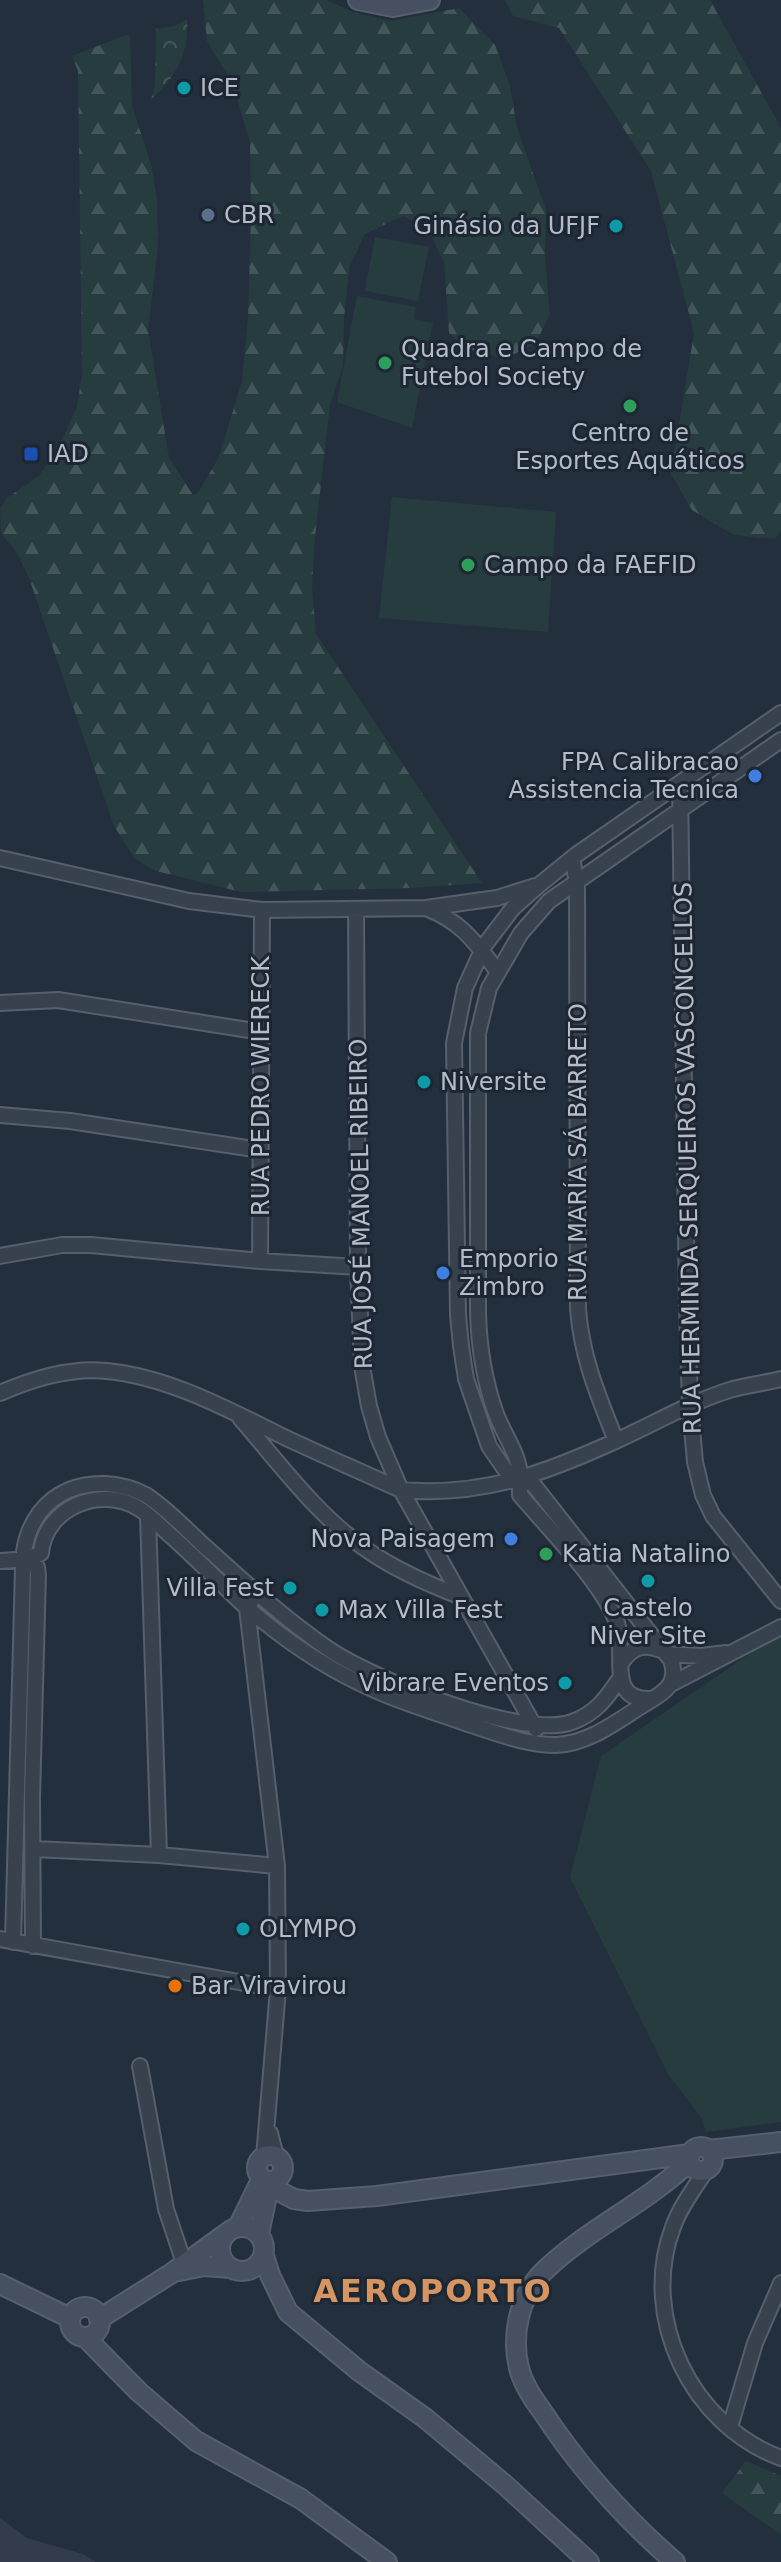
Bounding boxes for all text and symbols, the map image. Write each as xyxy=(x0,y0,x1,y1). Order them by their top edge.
place label: ICE xyxy=(200,74,239,102)
marker: ICE xyxy=(175,79,193,97)
place label: CBR xyxy=(224,201,274,229)
marker: CBR xyxy=(199,206,217,224)
place label: Ginásio da UFJF xyxy=(414,212,600,240)
marker: Ginásio da UFJF xyxy=(607,217,625,235)
place label: Quadra e Campo de Futebol Society xyxy=(401,335,642,391)
marker: Quadra e Campo de Futebol Society xyxy=(376,354,394,372)
marker: Centro de Esportes Aquáticos xyxy=(621,397,639,415)
place label: Centro de Esportes Aquáticos xyxy=(515,419,745,475)
place label: IAD xyxy=(47,440,89,468)
marker: IAD xyxy=(22,445,40,463)
place label: Campo da FAEFID xyxy=(484,551,697,579)
marker: Campo da FAEFID xyxy=(459,556,477,574)
place label: FPA Calibracao Assistencia Tecnica xyxy=(508,748,739,804)
marker: FPA Calibracao Assistencia Tecnica xyxy=(746,767,764,785)
street label: RUA HERMINDA SERQUEIROS VASCONCELLOS xyxy=(669,882,707,1434)
street label: RUA PEDRO WIERECK xyxy=(247,955,275,1216)
street label: RUA MARÍA SÁ BARRETO xyxy=(563,1003,592,1301)
street label: RUA JOSÉ MANOEL RIBEIRO xyxy=(343,1039,378,1369)
place label: Niversite xyxy=(440,1068,547,1096)
marker: Niversite xyxy=(415,1073,433,1091)
place label: Emporio Zimbro xyxy=(459,1245,559,1301)
marker: Emporio Zimbro xyxy=(434,1264,452,1282)
place label: Nova Paisagem xyxy=(310,1525,495,1553)
marker: Nova Paisagem xyxy=(502,1530,520,1548)
place label: Katia Natalino xyxy=(562,1540,730,1568)
marker: Katia Natalino xyxy=(537,1545,555,1563)
marker: Castelo Niver Site xyxy=(639,1572,657,1590)
place label: Villa Fest xyxy=(167,1574,274,1602)
marker: Villa Fest xyxy=(281,1579,299,1597)
place label: Castelo Niver Site xyxy=(589,1594,707,1650)
place label: Max Villa Fest xyxy=(338,1596,503,1624)
marker: Max Villa Fest xyxy=(313,1601,331,1619)
place label: Vibrare Eventos xyxy=(359,1669,549,1697)
marker: Vibrare Eventos xyxy=(556,1674,574,1692)
place label: OLYMPO xyxy=(259,1915,357,1943)
marker: OLYMPO xyxy=(234,1920,252,1938)
place label: Bar Viravirou xyxy=(191,1972,347,2000)
marker: Bar Viravirou xyxy=(166,1977,184,1995)
district label: AEROPORTO xyxy=(313,2272,553,2310)

